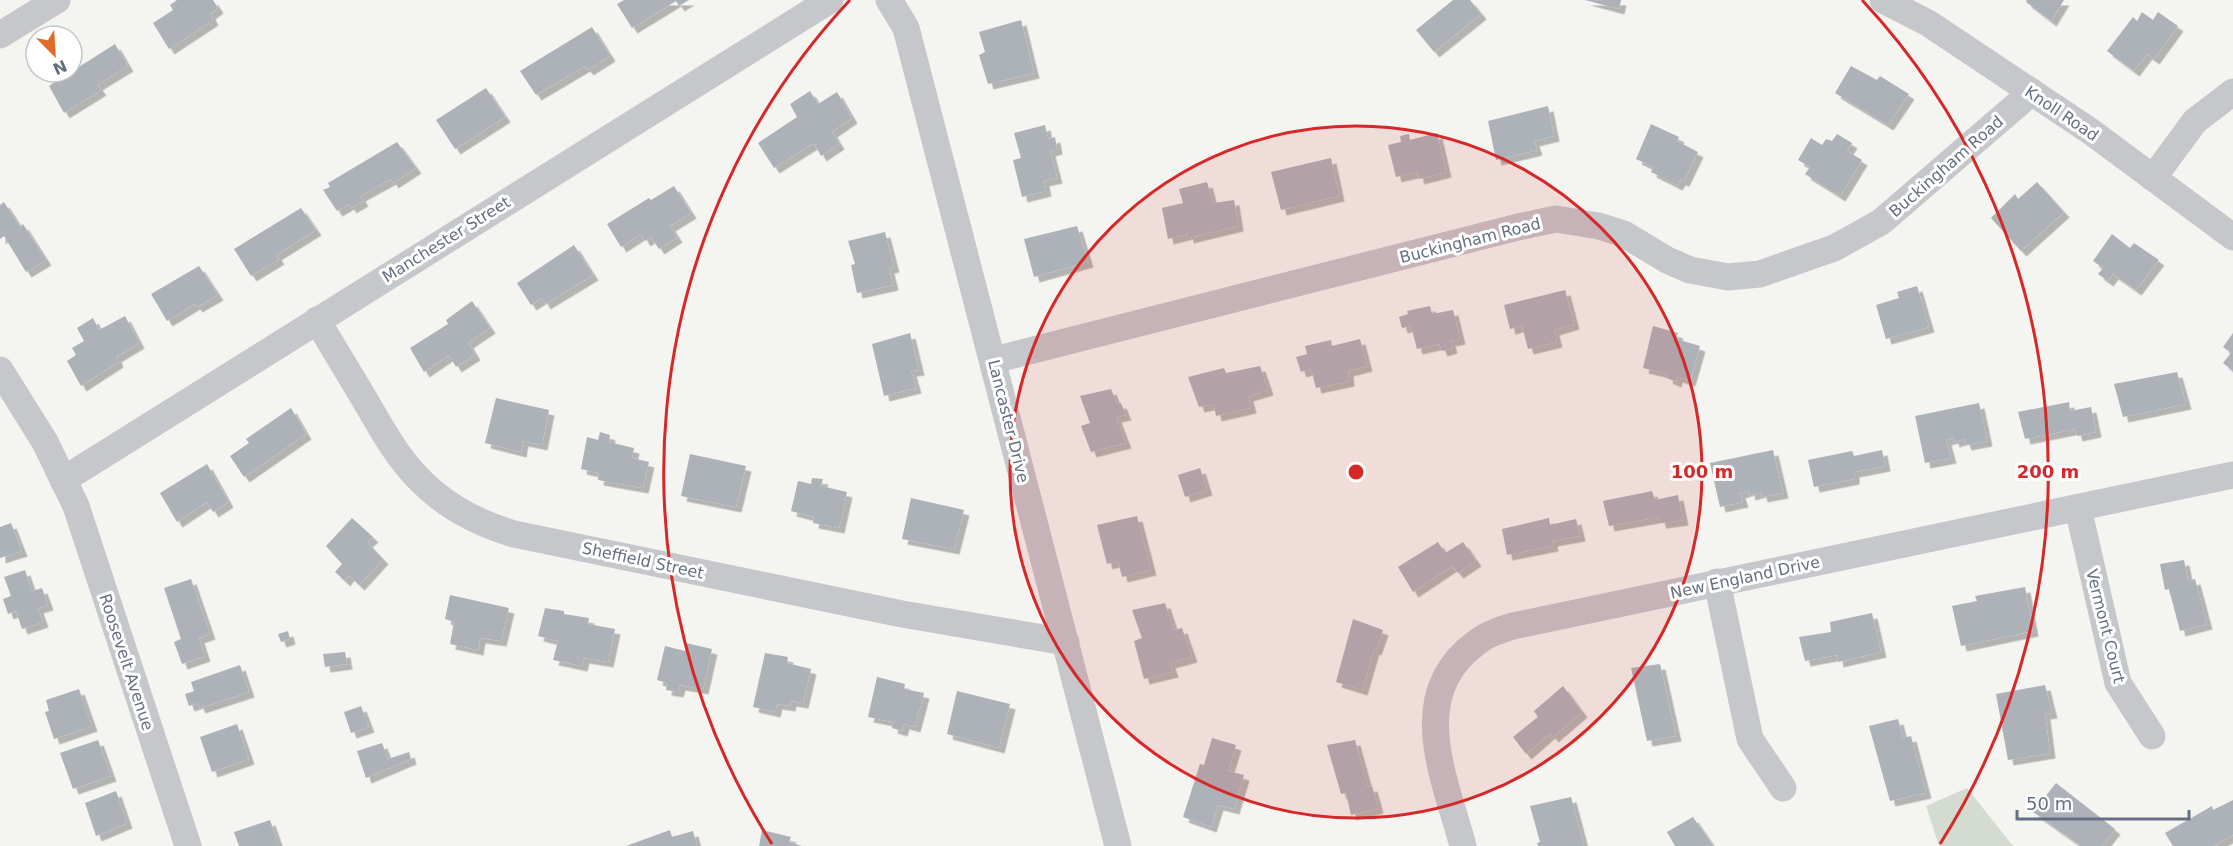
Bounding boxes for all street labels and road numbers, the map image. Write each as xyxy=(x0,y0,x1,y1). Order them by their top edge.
street label: Knoll Road xyxy=(2021,82,2102,145)
street label: Buckingham Road xyxy=(1885,112,2007,221)
street label: Manchester Street xyxy=(379,192,514,286)
street label: Buckingham Road xyxy=(1398,214,1543,267)
street label: Lancaster Drive xyxy=(984,358,1033,485)
street label: Sheffield Street xyxy=(580,538,705,583)
street label: New England Drive xyxy=(1668,552,1822,603)
street label: Vermont Court xyxy=(2082,567,2129,685)
street label: Roosevelt Avenue xyxy=(95,591,158,733)

